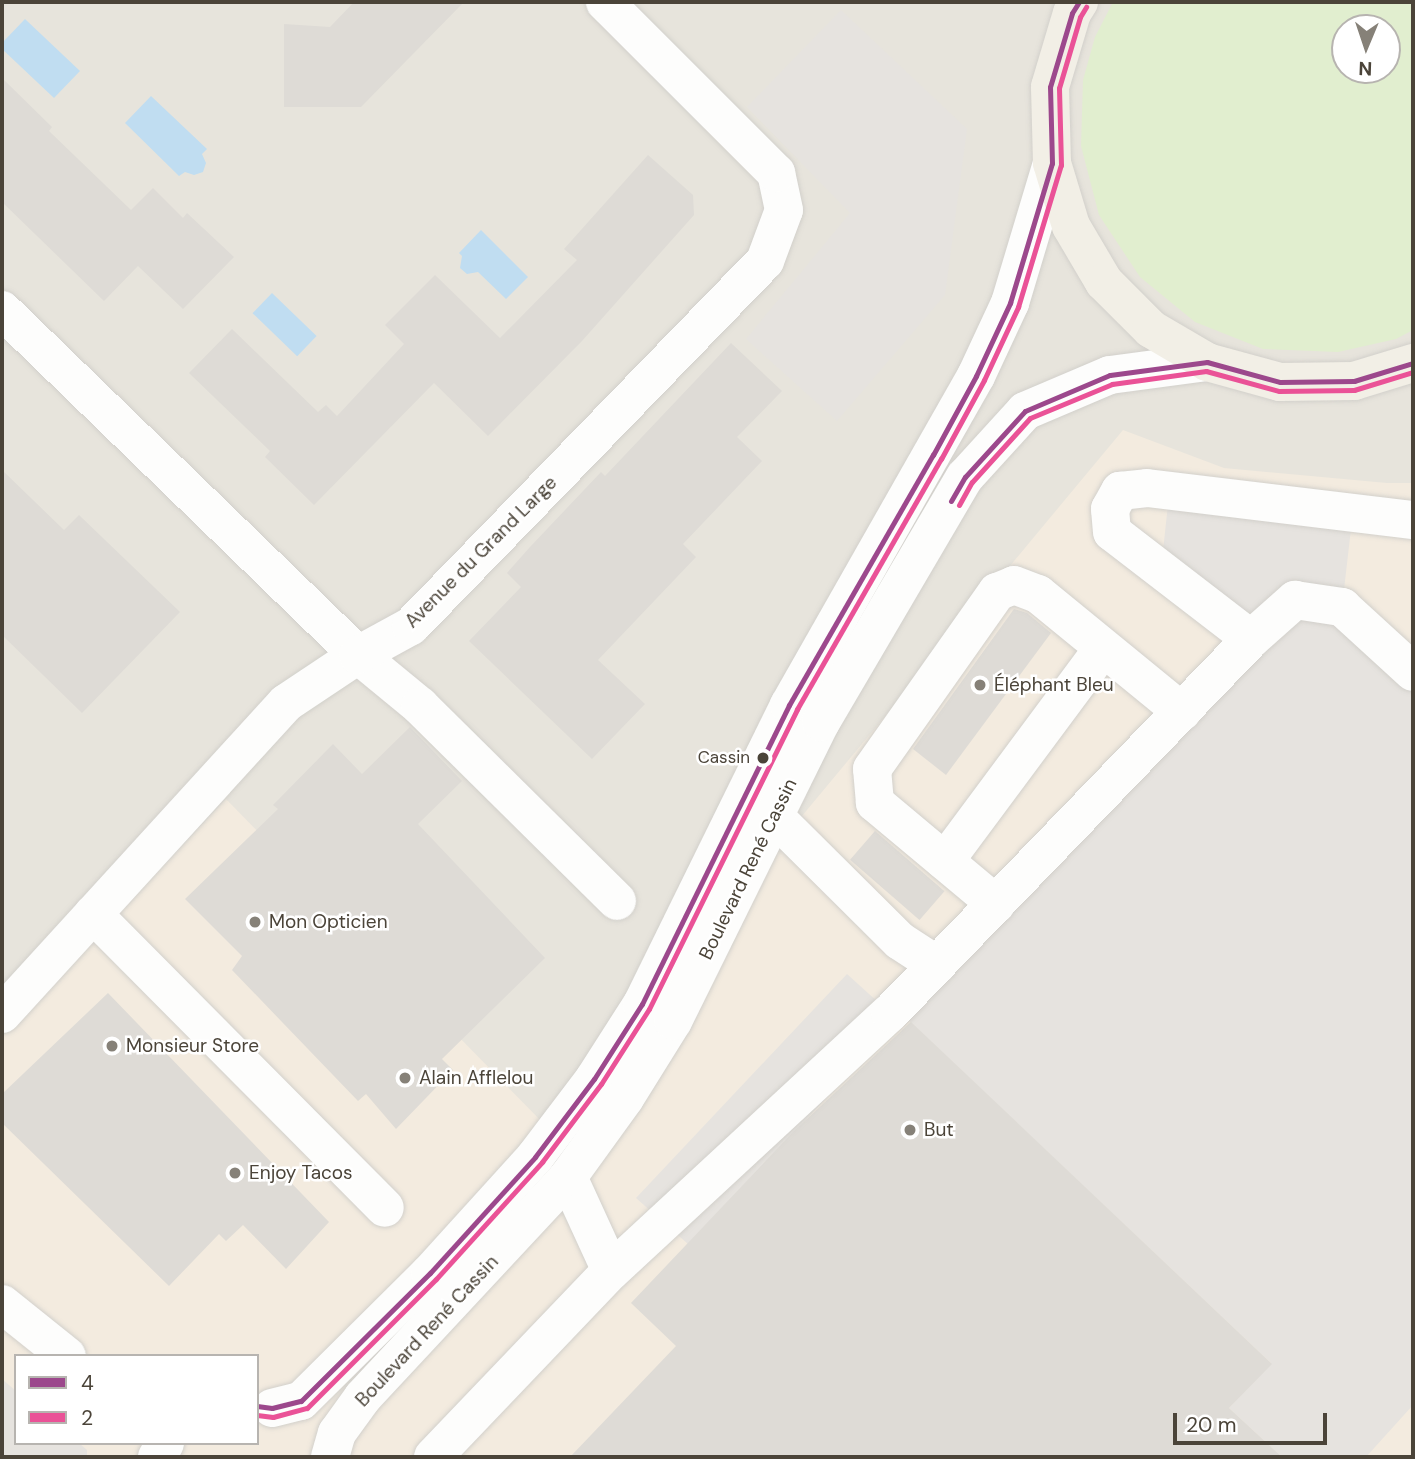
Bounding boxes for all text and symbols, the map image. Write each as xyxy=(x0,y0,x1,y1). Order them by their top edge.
north arrow xyxy=(1331,14,1401,84)
text: N xyxy=(1358,56,1373,81)
street label: Avenue du Grand Large xyxy=(400,471,562,633)
place label: Éléphant Bleu xyxy=(994,674,1114,696)
marker: Éléphant Bleu xyxy=(972,677,988,693)
place label: Cassin xyxy=(698,748,750,768)
marker: Cassin xyxy=(756,751,770,765)
street label: Boulevard René Cassin xyxy=(694,775,802,963)
place label: Mon Opticien xyxy=(269,911,388,933)
marker: Mon Opticien xyxy=(247,914,263,930)
place label: Monsieur Store xyxy=(126,1035,259,1057)
marker: Monsieur Store xyxy=(104,1038,120,1054)
place label: Alain Afflelou xyxy=(419,1067,533,1089)
marker: Alain Afflelou xyxy=(397,1070,413,1086)
place label: But xyxy=(924,1119,954,1141)
marker: But xyxy=(902,1122,918,1138)
place label: Enjoy Tacos xyxy=(249,1162,353,1184)
marker: Enjoy Tacos xyxy=(227,1165,243,1181)
street label: Boulevard René Cassin xyxy=(351,1251,503,1411)
legend xyxy=(14,1354,259,1445)
text: 4 xyxy=(81,1369,94,1397)
scale bar xyxy=(1177,1400,1331,1444)
text: 2 xyxy=(81,1404,93,1432)
text: 20 m xyxy=(1186,1411,1237,1439)

